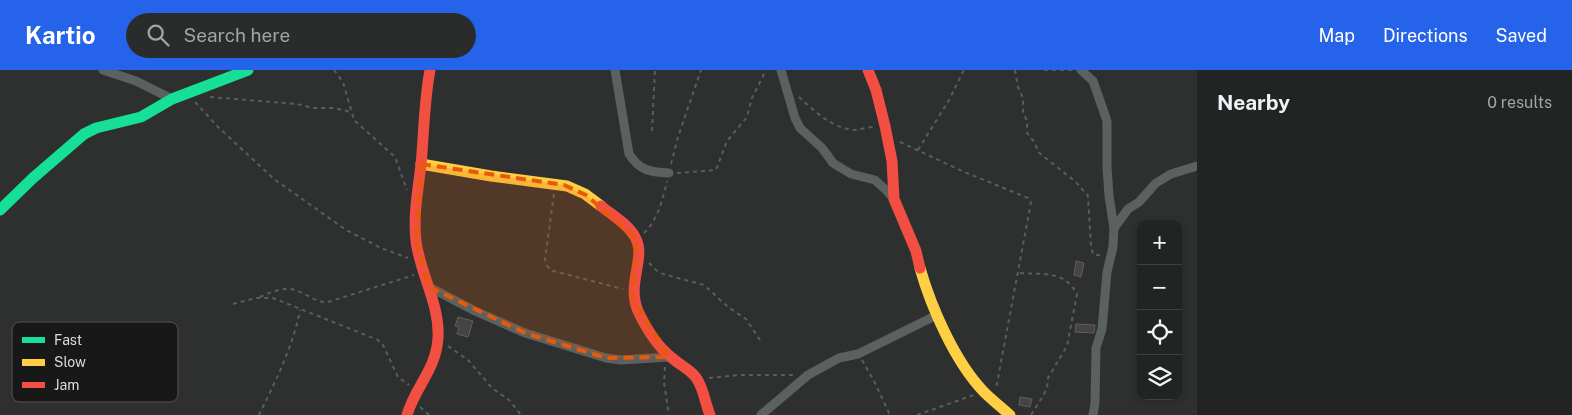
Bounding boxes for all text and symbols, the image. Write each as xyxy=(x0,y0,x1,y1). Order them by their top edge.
search box xyxy=(126,13,476,58)
text: Kartio xyxy=(25,21,96,49)
icon: search xyxy=(144,21,172,49)
text: Search here xyxy=(184,24,290,46)
text: Map xyxy=(1318,25,1355,46)
text: Directions xyxy=(1383,25,1468,46)
text: Saved xyxy=(1496,25,1547,46)
text: Nearby xyxy=(1217,90,1290,115)
text: 0 results xyxy=(1487,93,1552,112)
map controls xyxy=(1137,220,1182,400)
button: + xyxy=(1137,220,1182,265)
button: − xyxy=(1137,265,1182,310)
button: locate xyxy=(1137,310,1182,355)
legend xyxy=(12,322,178,402)
text: Fast xyxy=(54,332,82,348)
text: Slow xyxy=(54,354,86,370)
button: layers xyxy=(1137,355,1182,400)
text: Jam xyxy=(54,377,79,393)

